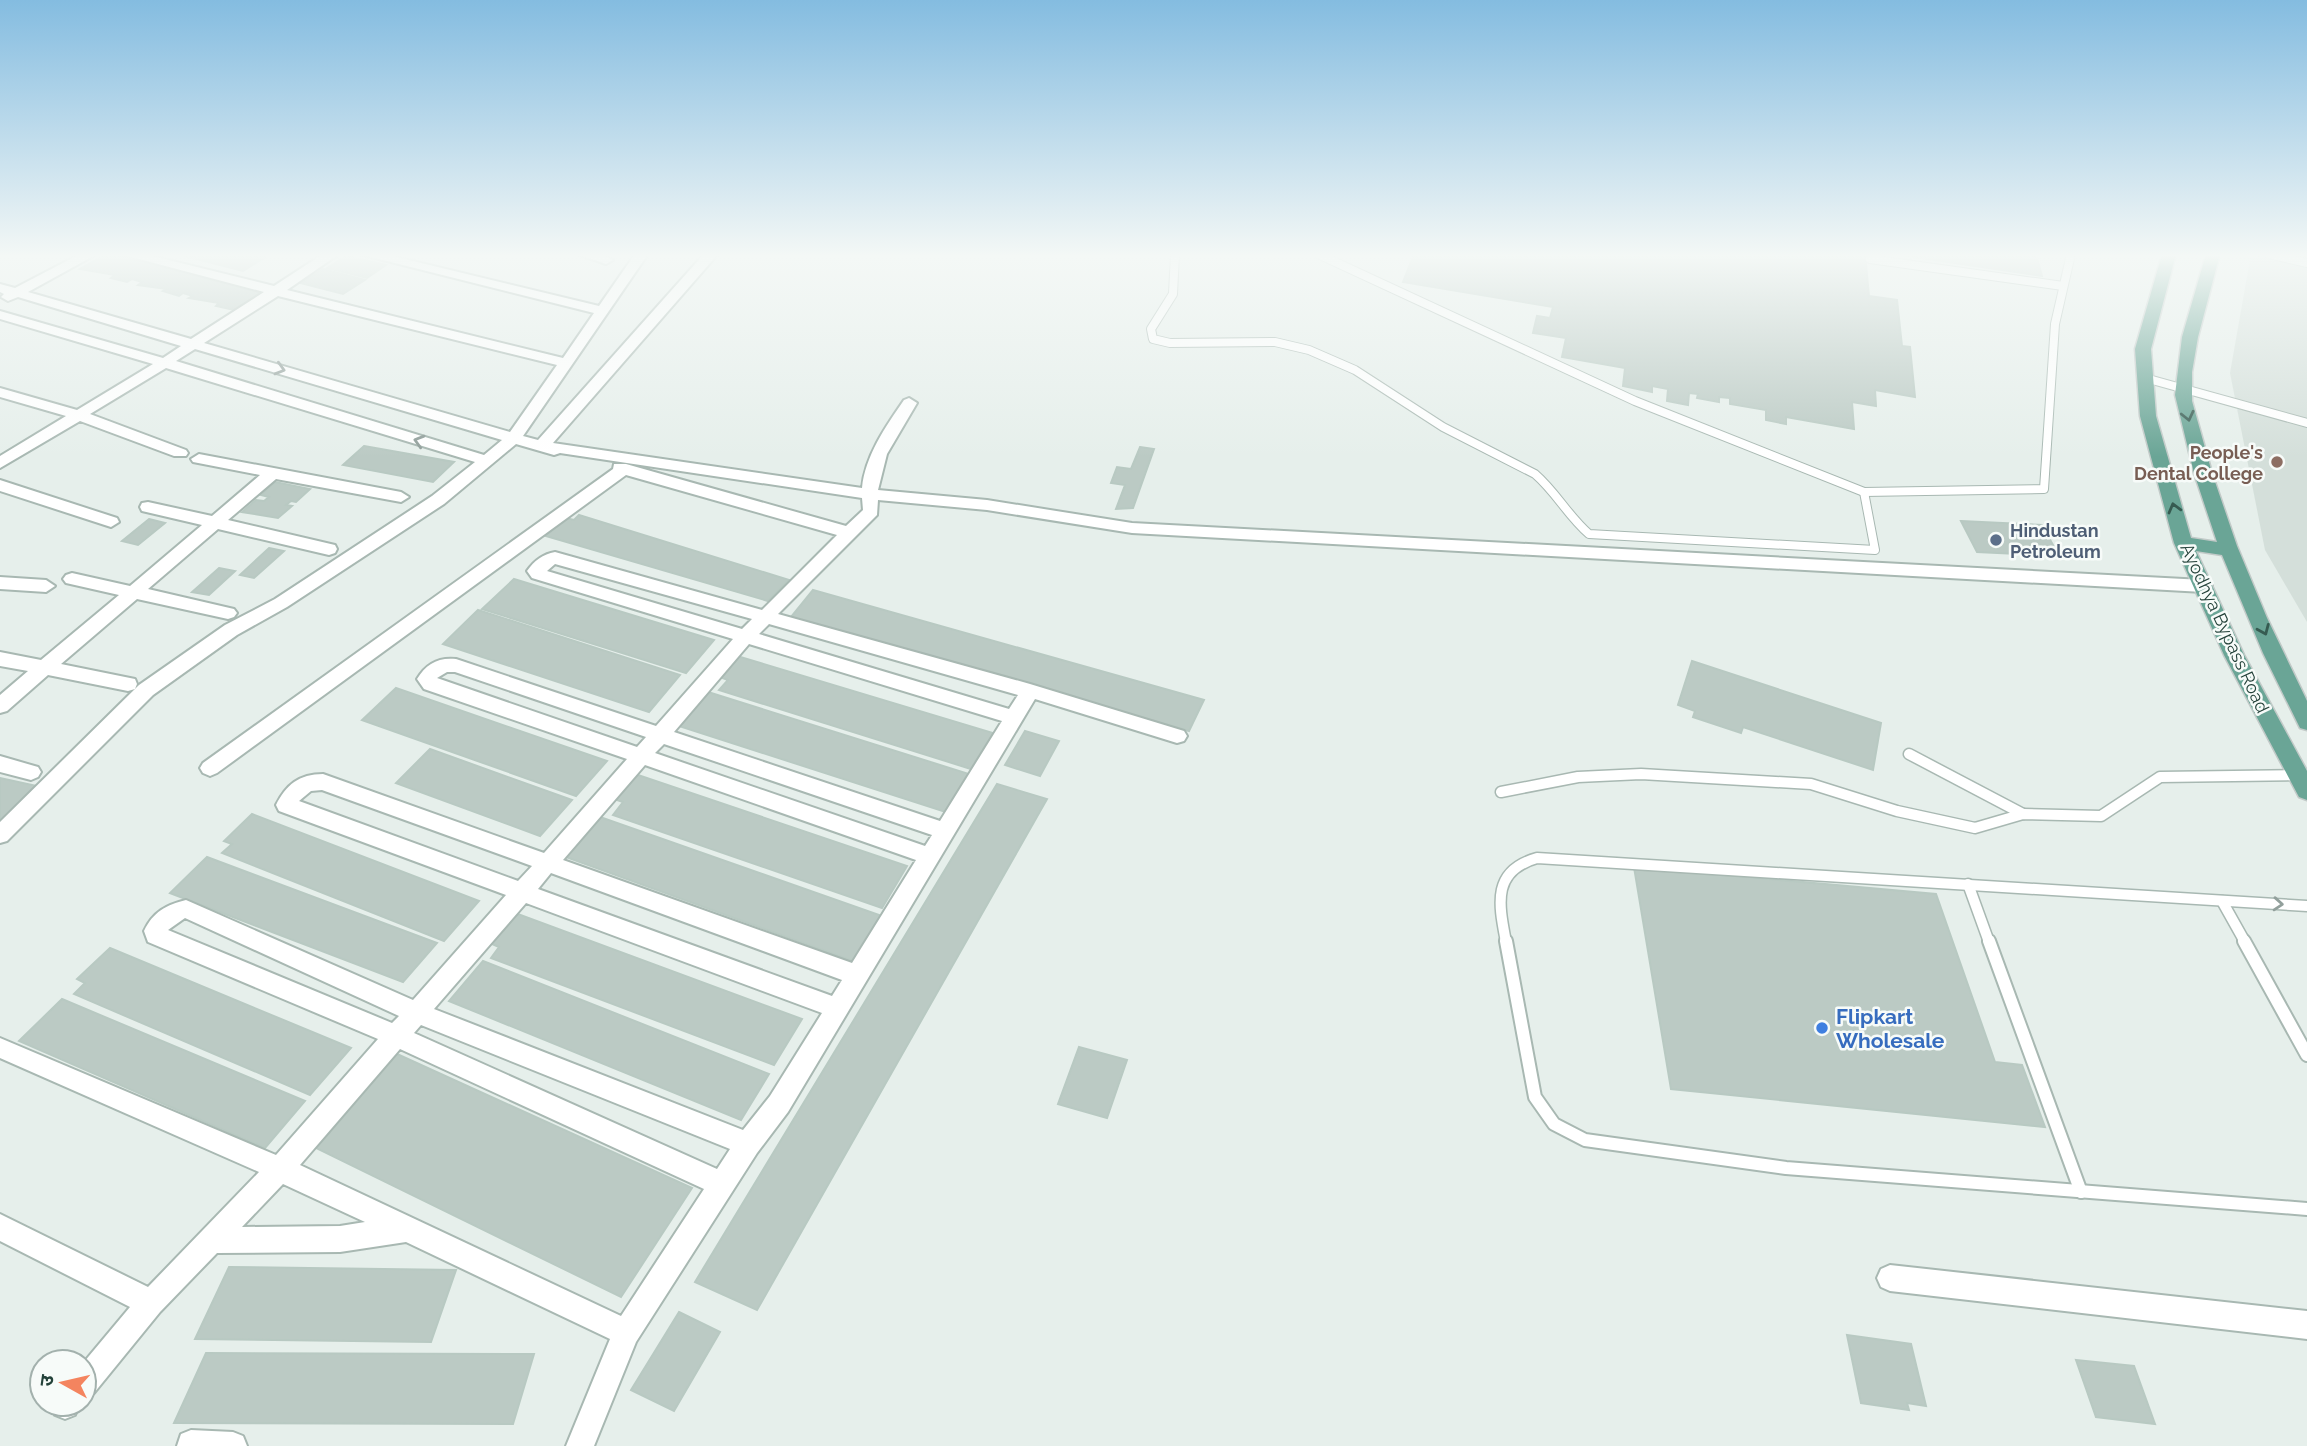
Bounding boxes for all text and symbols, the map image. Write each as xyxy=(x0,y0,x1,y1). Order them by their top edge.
one-way arrow xyxy=(274,361,286,376)
one-way arrow xyxy=(2180,410,2195,422)
one-way arrow xyxy=(414,435,426,450)
place label: People's Dental College xyxy=(2134,442,2263,484)
marker: People's Dental College xyxy=(2269,454,2285,470)
one-way arrow xyxy=(2167,502,2182,514)
place label: Hindustan Petroleum xyxy=(2010,520,2101,562)
marker: Hindustan Petroleum xyxy=(1988,532,2004,548)
street label: Ayodhya Bypass Road xyxy=(2176,540,2274,716)
one-way arrow xyxy=(2256,623,2270,636)
one-way arrow xyxy=(2272,897,2283,912)
place label: Flipkart Wholesale xyxy=(1836,1004,1945,1053)
marker: Flipkart Wholesale xyxy=(1814,1020,1830,1036)
north arrow xyxy=(28,1348,98,1418)
text: उ xyxy=(34,1373,58,1388)

